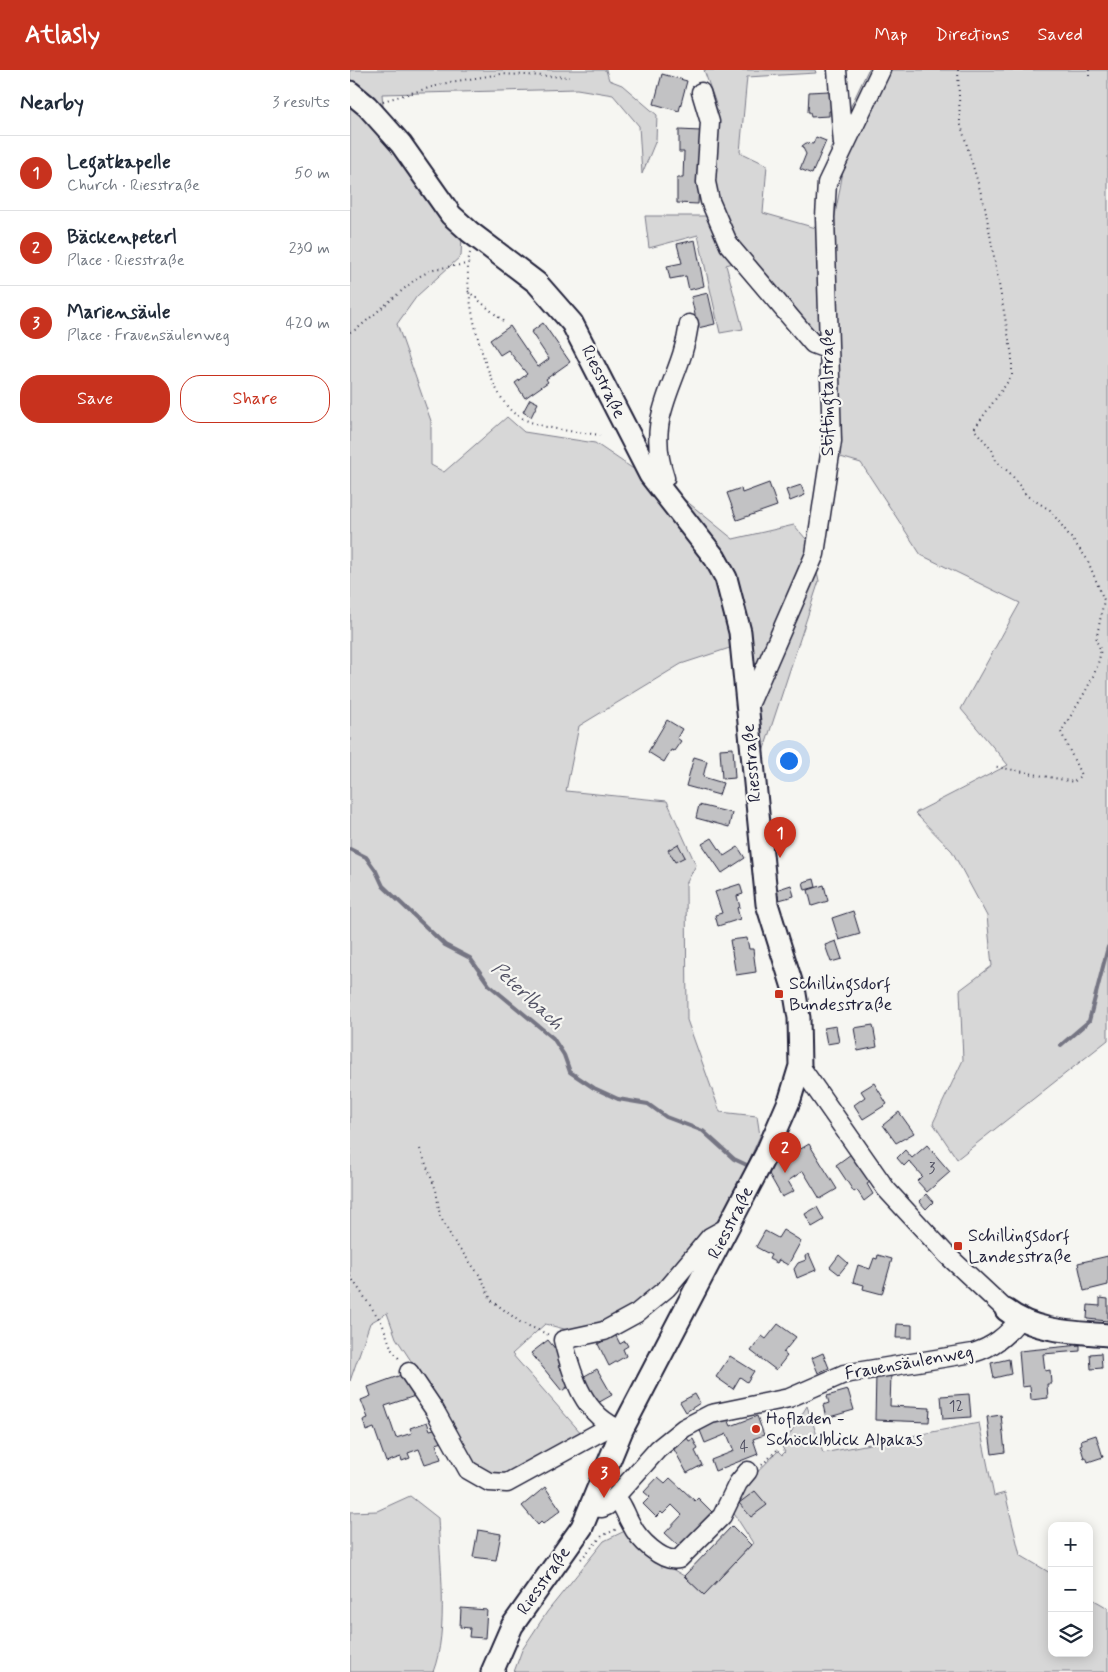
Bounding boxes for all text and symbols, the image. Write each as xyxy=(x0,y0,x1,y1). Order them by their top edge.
text: Atlasly xyxy=(25,20,100,51)
text: Map xyxy=(875,23,908,47)
text: Directions xyxy=(936,23,1010,47)
text: Saved xyxy=(1038,23,1083,47)
text: Nearby xyxy=(20,89,84,117)
text: 3 results xyxy=(272,92,330,113)
text: Legatkapelle xyxy=(67,150,171,175)
text: 1 xyxy=(32,163,40,184)
text: 50 m xyxy=(294,163,330,184)
text: Church · Riesstraße xyxy=(67,175,200,196)
text: Bäckenpeterl xyxy=(67,225,177,250)
text: 2 xyxy=(32,238,40,259)
text: 230 m xyxy=(289,238,330,259)
text: Place · Riesstraße xyxy=(67,250,185,271)
text: Mariensäule xyxy=(67,300,171,325)
text: 3 xyxy=(32,313,40,334)
text: 420 m xyxy=(286,313,330,334)
text: Place · Frauensäulenweg xyxy=(67,325,230,346)
street label: Stiftingtalstraße xyxy=(816,328,842,456)
street label: Riesstraße xyxy=(575,341,631,423)
button: Save xyxy=(20,375,170,423)
button: Share xyxy=(180,375,330,423)
street label: Riesstraße xyxy=(737,723,767,803)
your location xyxy=(776,748,802,774)
pin: 1 xyxy=(764,817,796,858)
water label: Peterlbach xyxy=(486,956,568,1036)
place label: Schillingsdorf Bundesstraße xyxy=(789,972,893,1017)
marker: Schillingsdorf Bundesstraße xyxy=(773,988,785,1000)
pin: 2 xyxy=(769,1132,801,1173)
house number: 3 xyxy=(929,1159,936,1179)
street label: Riesstraße xyxy=(702,1182,760,1264)
place label: Schillingsdorf Landesstraße xyxy=(968,1224,1072,1269)
marker: Schillingsdorf Landesstraße xyxy=(952,1240,964,1252)
street label: Frauensäulenweg xyxy=(843,1340,975,1386)
house number: 12 xyxy=(949,1397,963,1417)
place label: Hofladen - Schöcklblick Alpakas xyxy=(766,1407,923,1452)
marker: Hofladen - Schöcklblick Alpakas xyxy=(750,1423,762,1435)
house number: 4 xyxy=(740,1437,749,1457)
pin: 3 xyxy=(588,1457,620,1498)
map controls xyxy=(1048,1522,1093,1657)
button: + xyxy=(1048,1522,1093,1567)
street label: Riesstraße xyxy=(512,1542,576,1620)
button: − xyxy=(1048,1567,1093,1612)
button: layers xyxy=(1048,1612,1093,1657)

